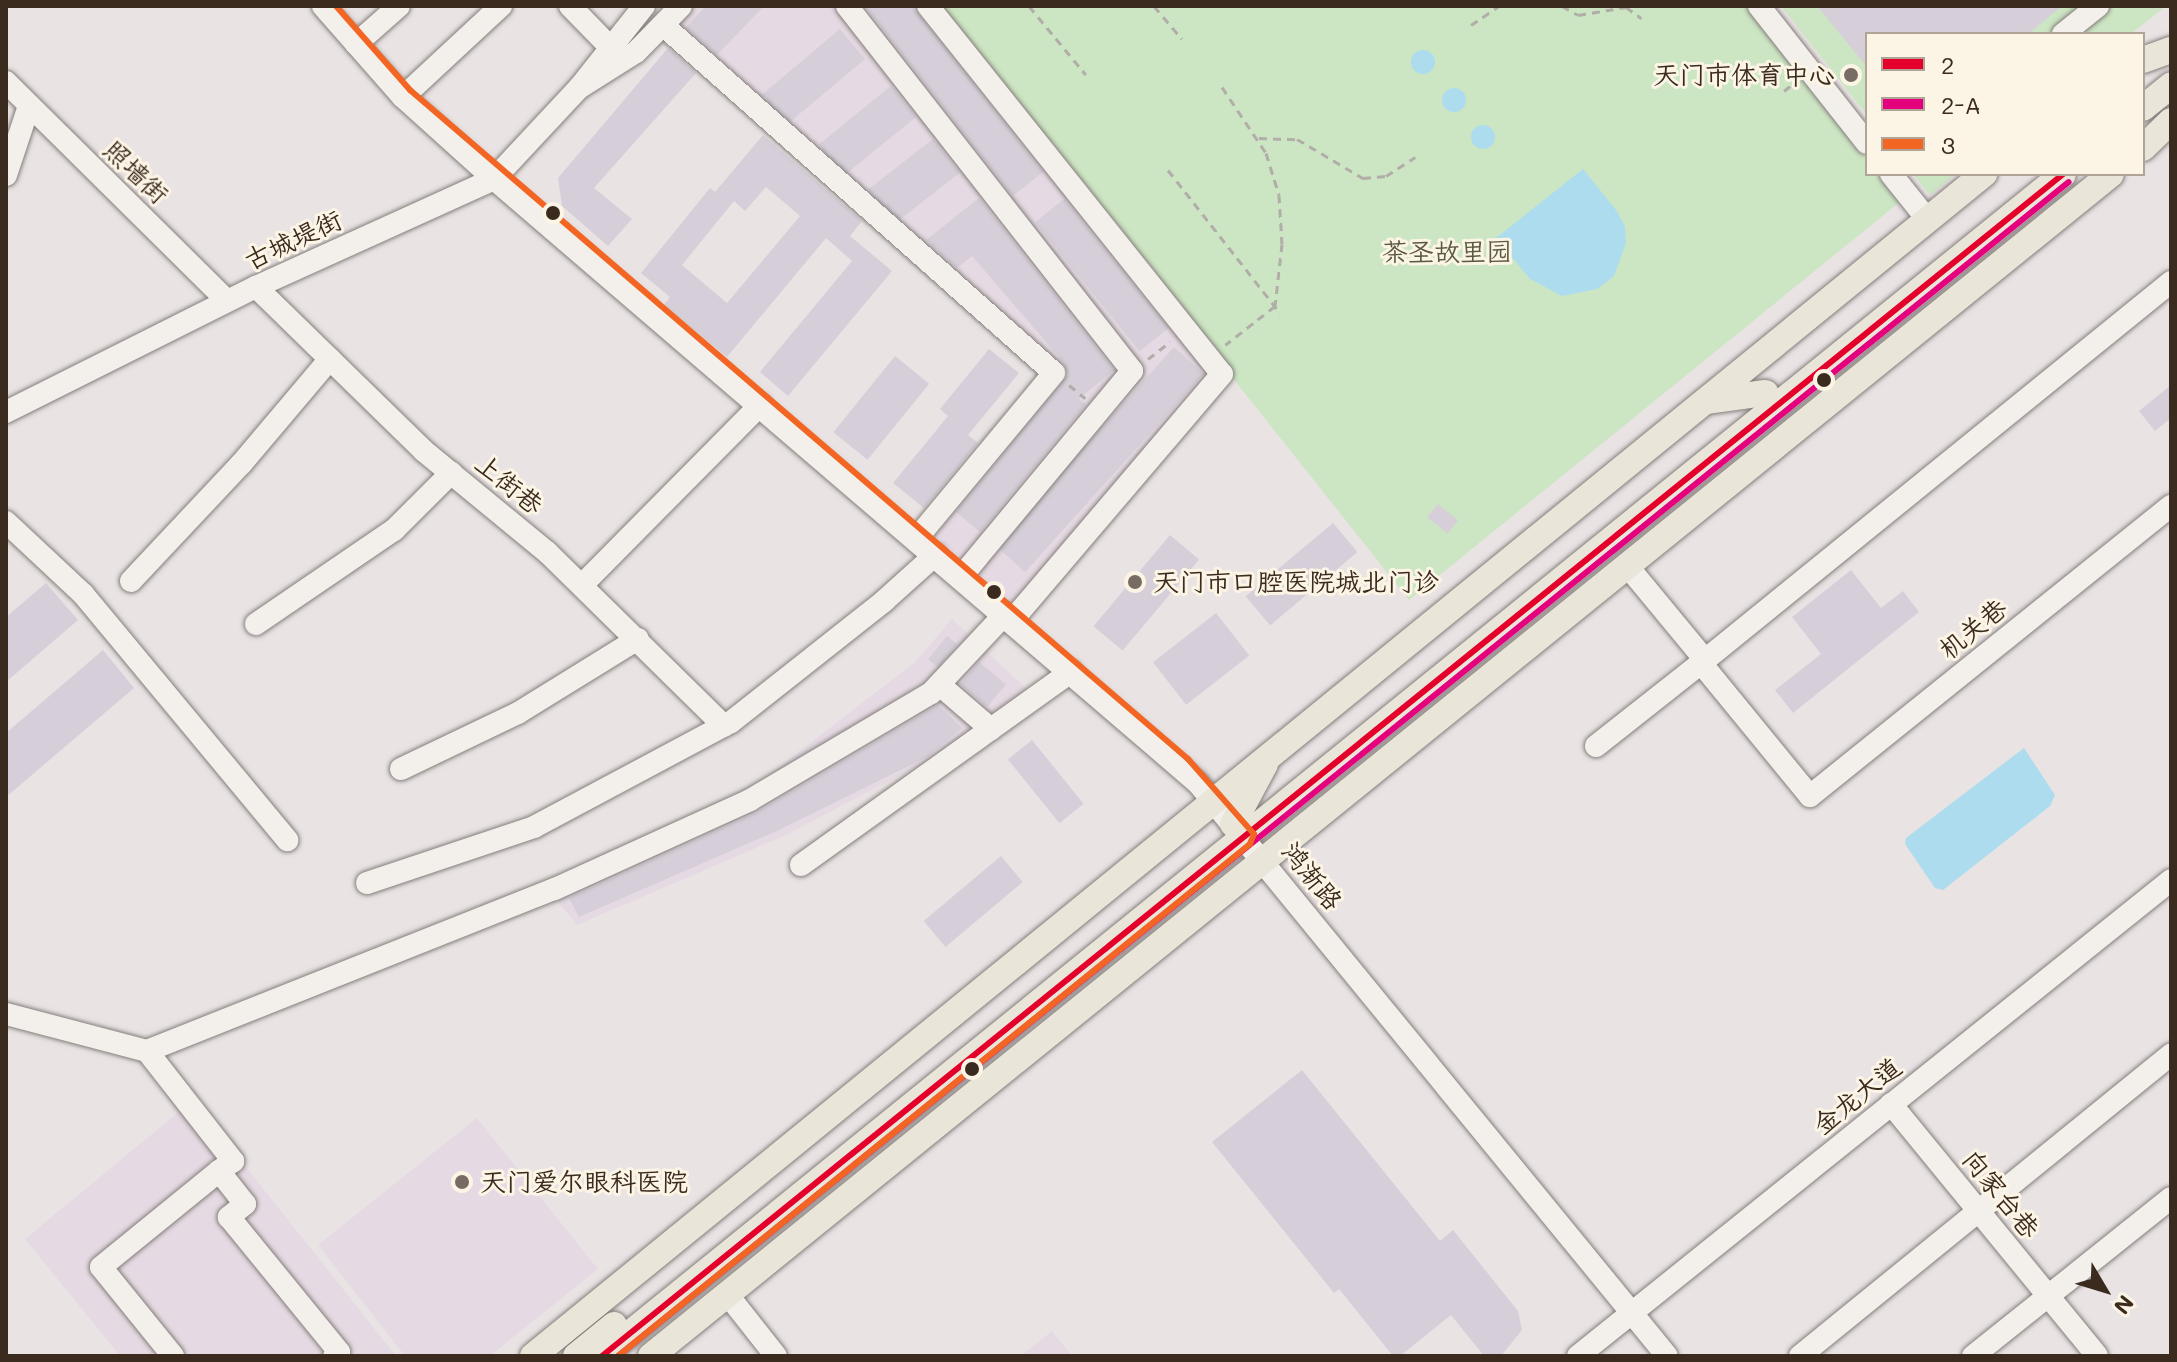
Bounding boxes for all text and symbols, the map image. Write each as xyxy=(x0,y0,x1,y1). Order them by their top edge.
legend xyxy=(1865,32,2145,176)
text: 2 xyxy=(1941,49,1954,80)
place label: 天门市体育中心 xyxy=(1653,59,1835,91)
marker: 天门市体育中心 xyxy=(1842,66,1860,84)
text: 2-A xyxy=(1941,89,1981,120)
text: 3 xyxy=(1941,129,1955,160)
street label: 照墙街 xyxy=(97,134,175,210)
street label: 古城堤街 xyxy=(239,204,347,276)
unlabelled marker xyxy=(545,205,561,221)
park label: 茶圣故里园 xyxy=(1382,236,1512,268)
unlabelled marker xyxy=(1816,372,1832,388)
street label: 上街巷 xyxy=(469,447,549,521)
place label: 天门市口腔医院城北门诊 xyxy=(1153,566,1439,598)
marker: 天门市口腔医院城北门诊 xyxy=(1124,571,1146,593)
unlabelled marker xyxy=(986,584,1002,600)
street label: 机关巷 xyxy=(1933,592,2013,666)
street label: 鸿渐路 xyxy=(1275,836,1349,916)
street label: 金龙大道 xyxy=(1807,1051,1907,1141)
unlabelled marker xyxy=(964,1061,980,1077)
street label: 向家台巷 xyxy=(1956,1144,2046,1244)
place label: 天门爱尔眼科医院 xyxy=(480,1166,688,1198)
marker: 天门爱尔眼科医院 xyxy=(451,1171,473,1193)
north arrow xyxy=(2065,1250,2145,1330)
text: N xyxy=(2108,1290,2141,1321)

